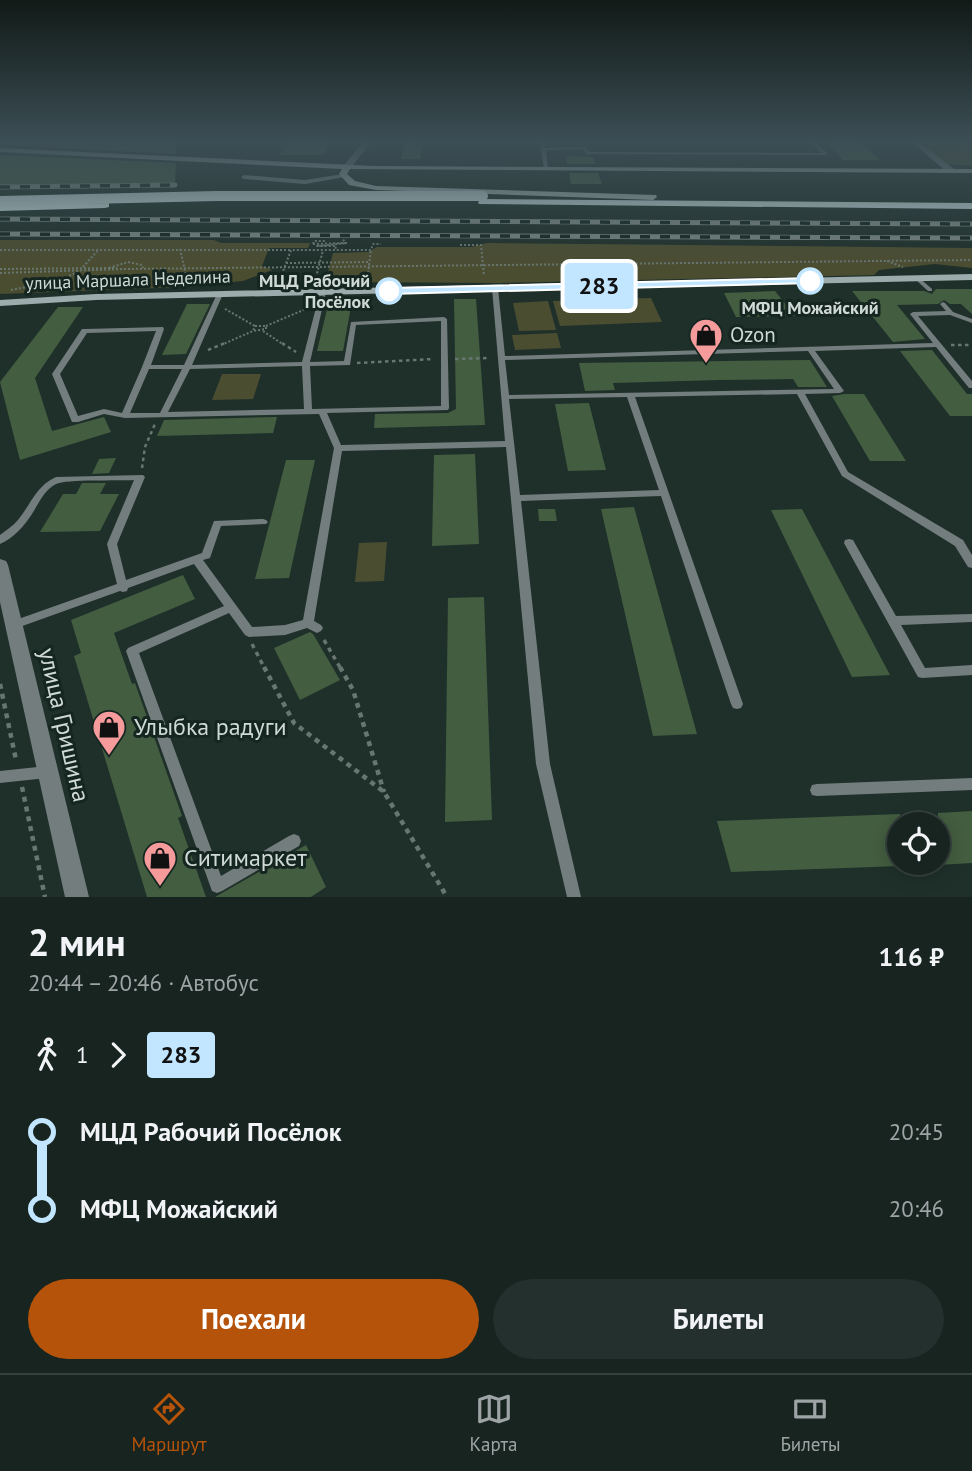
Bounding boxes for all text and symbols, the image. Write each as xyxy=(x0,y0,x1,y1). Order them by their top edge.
line badge: 283 xyxy=(559,263,639,309)
street label: улица Маршала Неделина xyxy=(25,264,231,295)
marker: МФЦ Можайский xyxy=(797,268,823,294)
place label: МЦД Рабочий Посёлок xyxy=(259,269,370,313)
text: 283 xyxy=(579,270,619,301)
marker: МЦД Рабочий Посёлок xyxy=(376,278,402,304)
place label: МФЦ Можайский xyxy=(741,296,879,319)
shop icon: Ozon xyxy=(687,316,725,365)
place label: Ozon xyxy=(730,321,776,348)
street label: улица Гришина xyxy=(32,645,97,805)
shop icon: Улыбка радуги xyxy=(90,708,128,757)
place label: Улыбка радуги xyxy=(134,711,287,742)
map controls xyxy=(887,812,950,875)
button: locate xyxy=(887,812,950,875)
shop icon: Ситимаркет xyxy=(141,839,179,888)
place label: Ситимаркет xyxy=(184,842,307,873)
text: 2 мин xyxy=(28,917,126,966)
text: 116 ₽ xyxy=(878,940,944,973)
text: 20:44 – 20:46 · Автобус xyxy=(28,968,259,997)
icon: walk xyxy=(28,1036,66,1074)
icon: forward xyxy=(99,1036,137,1074)
text: 283 xyxy=(161,1039,201,1070)
text: 1 xyxy=(76,1040,89,1069)
text: МЦД Рабочий Посёлок xyxy=(80,1115,341,1148)
text: 20:45 xyxy=(889,1117,944,1146)
text: МФЦ Можайский xyxy=(80,1192,278,1225)
text: 20:46 xyxy=(889,1194,944,1223)
button: Поехали xyxy=(28,1279,479,1359)
button: Билеты xyxy=(493,1279,944,1359)
tab: Маршрут xyxy=(131,1390,207,1456)
tab: Карта xyxy=(470,1390,518,1456)
tab: Билеты xyxy=(780,1390,841,1456)

